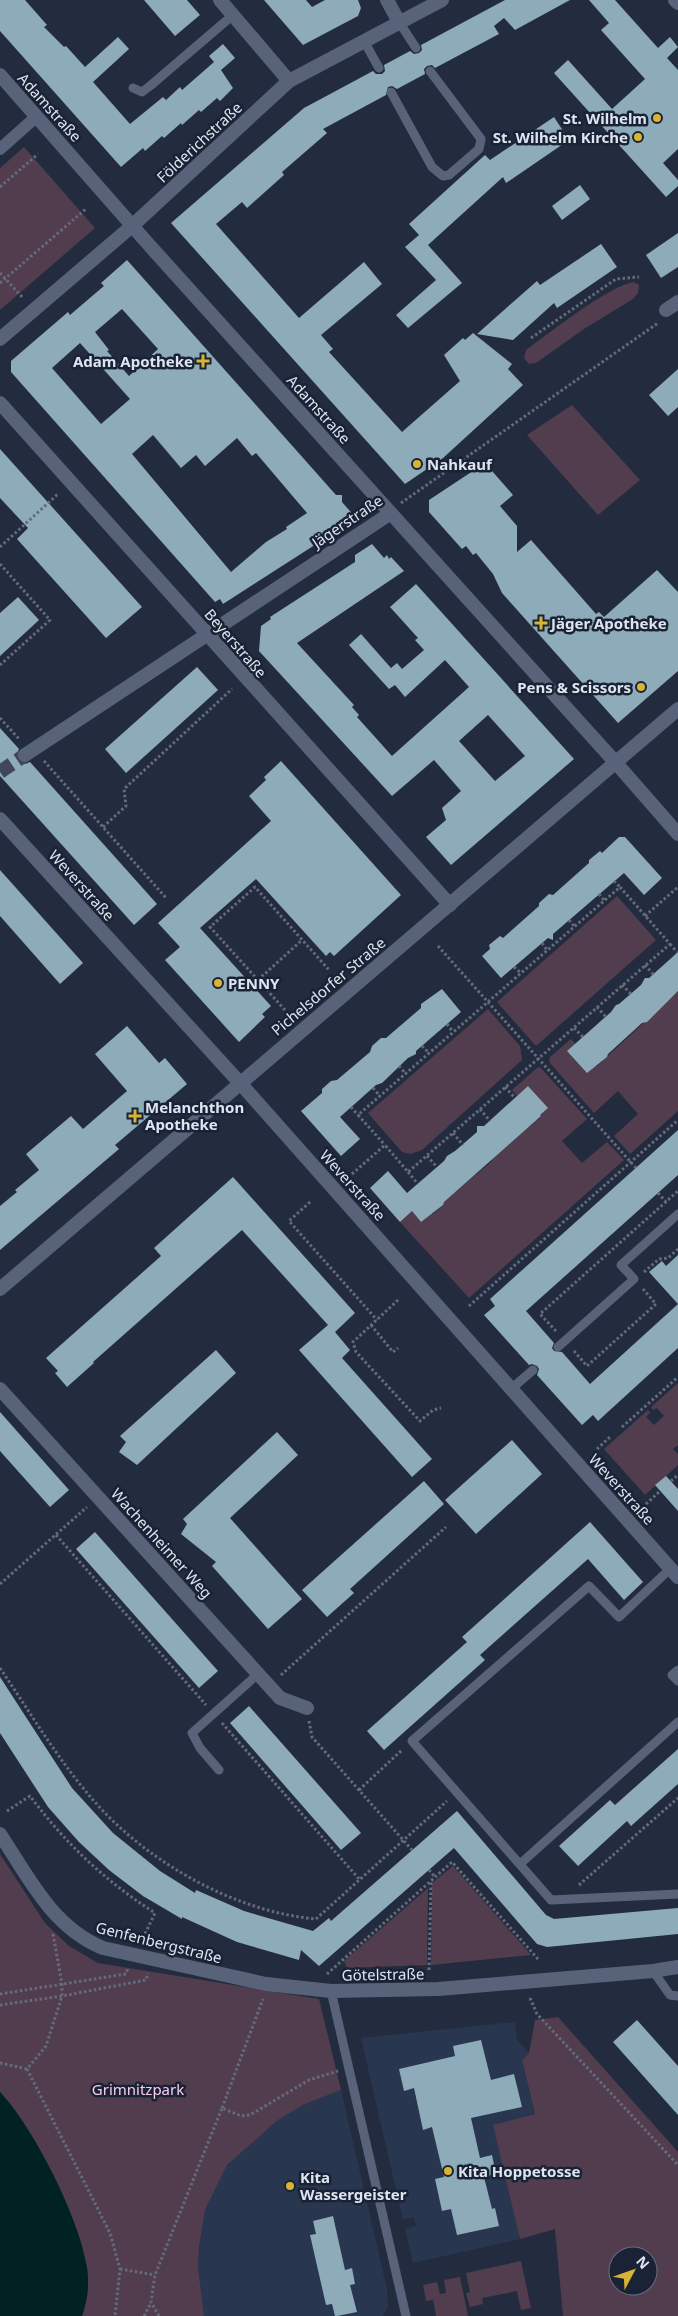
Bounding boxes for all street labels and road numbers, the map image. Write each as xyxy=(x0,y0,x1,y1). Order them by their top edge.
street label: Adamstraße xyxy=(14,68,86,146)
street label: Földerichstraße xyxy=(152,97,246,187)
street label: Adamstraße xyxy=(283,370,355,448)
street label: Jägerstraße xyxy=(306,490,386,553)
street label: Beyerstraße xyxy=(201,604,271,682)
street label: Weverstraße xyxy=(45,845,119,925)
street label: Pichelsdorfer Straße xyxy=(267,932,389,1040)
street label: Weverstraße xyxy=(316,1145,390,1225)
street label: Weverstraße xyxy=(585,1449,659,1529)
street label: Wachenheimer Weg xyxy=(107,1484,217,1602)
street label: Genfenbergstraße xyxy=(94,1917,224,1967)
street label: Götelstraße xyxy=(342,1963,424,1985)

